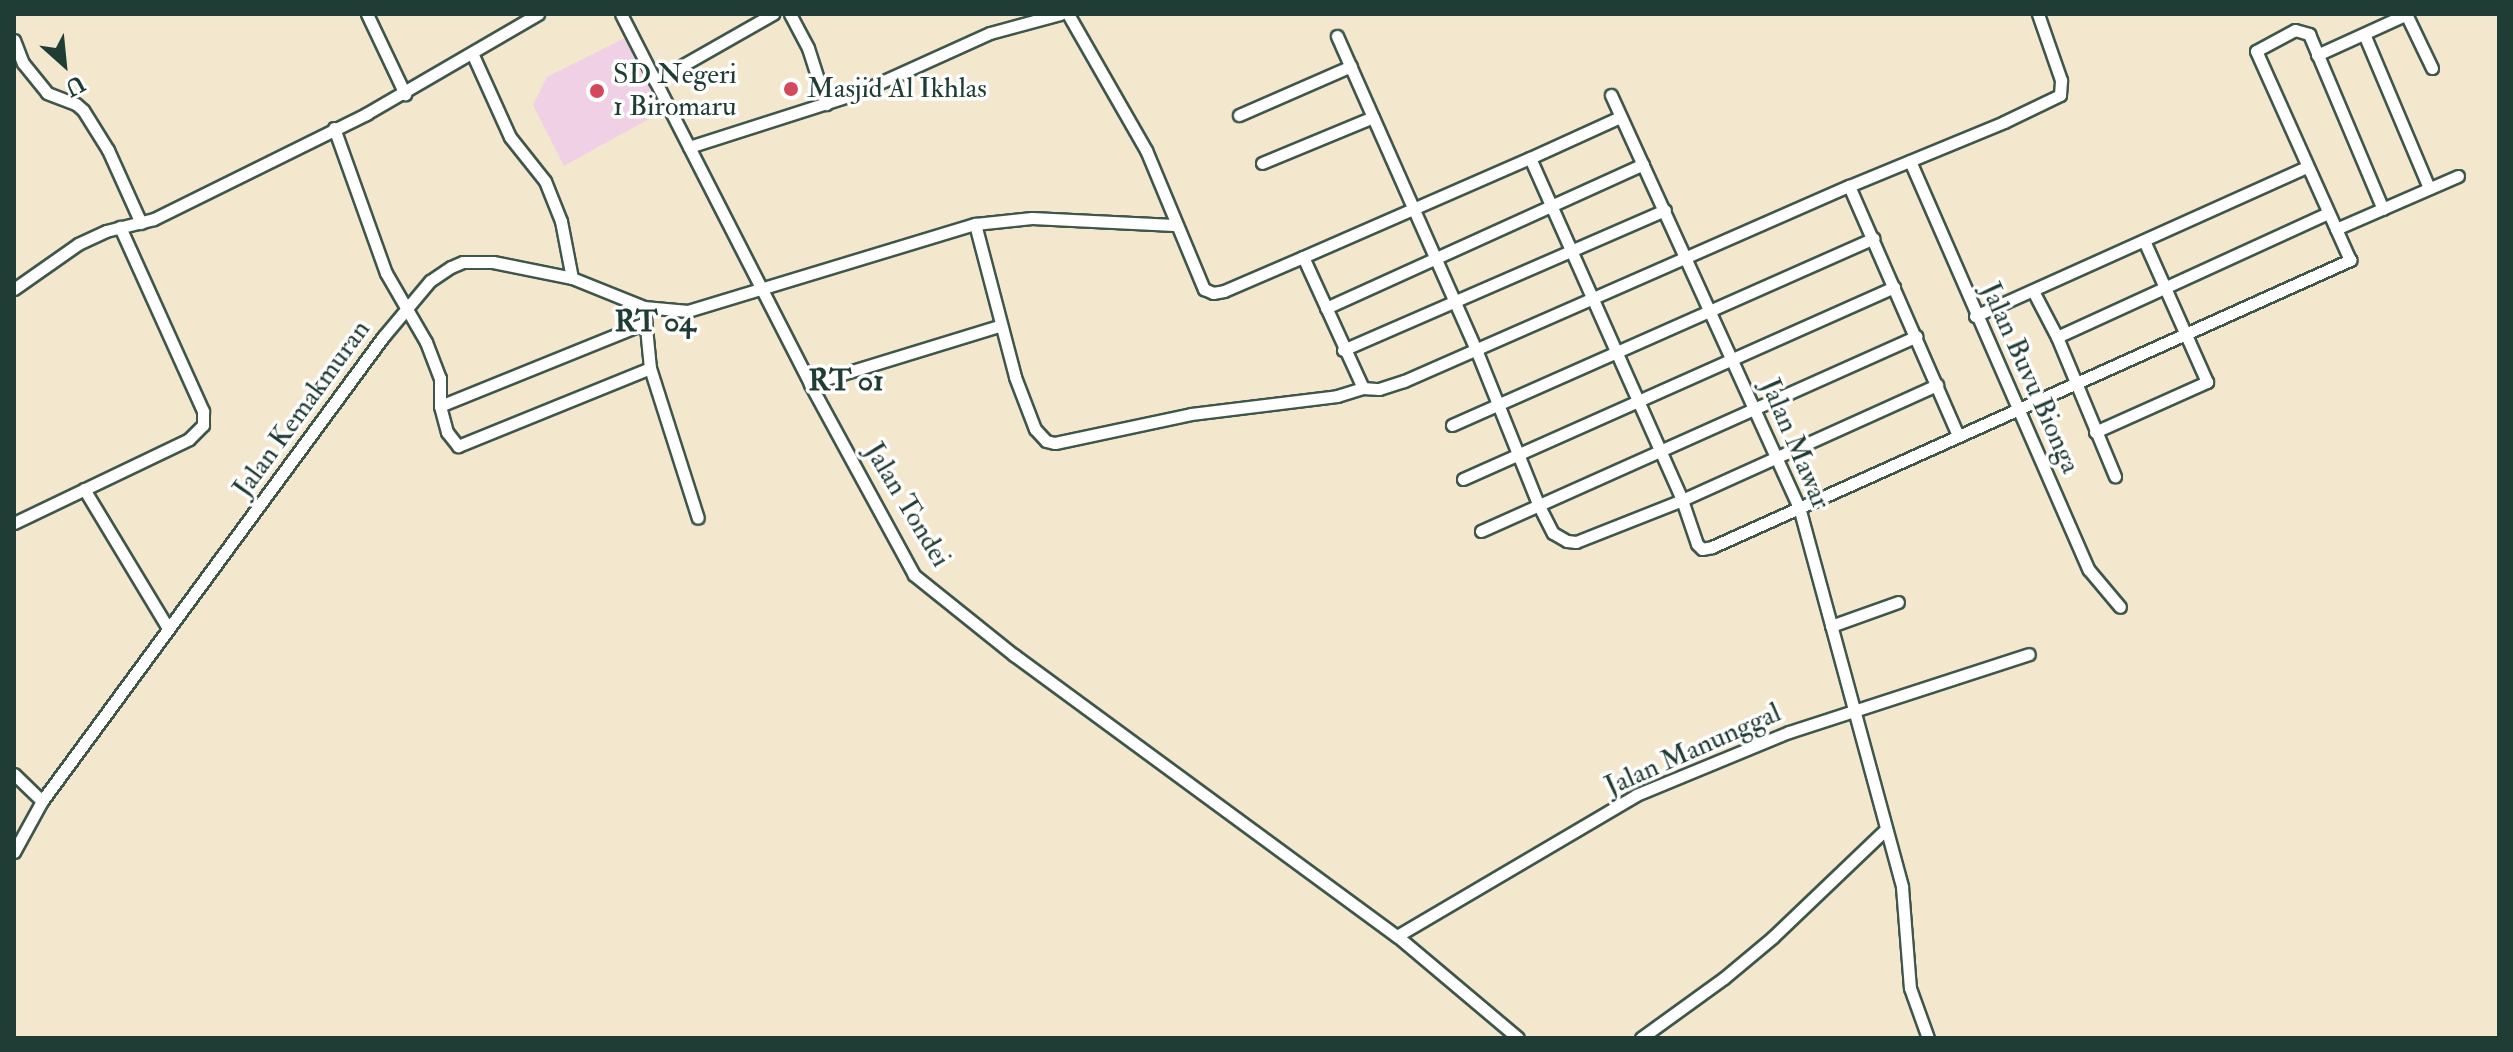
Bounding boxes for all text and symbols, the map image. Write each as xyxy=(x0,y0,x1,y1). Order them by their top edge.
north arrow xyxy=(24,24,104,104)
place label: SD Negeri 1 Biromaru xyxy=(613,58,737,124)
text: U xyxy=(60,69,89,102)
place label: Masjid Al Ikhlas xyxy=(807,72,987,106)
marker: Masjid Al Ikhlas xyxy=(782,80,800,98)
marker: SD Negeri 1 Biromaru xyxy=(588,82,606,100)
street label: Jalan Buvu Bionga xyxy=(1973,277,2087,479)
district label: RT 04 xyxy=(615,304,695,340)
street label: Jalan Kemakmuran xyxy=(226,314,378,504)
district label: RT 01 xyxy=(808,363,884,399)
street label: Jalan Mawar xyxy=(1752,374,1838,514)
street label: Jalan Tondei xyxy=(857,437,957,573)
street label: Jalan Manunggal xyxy=(1600,696,1786,804)

